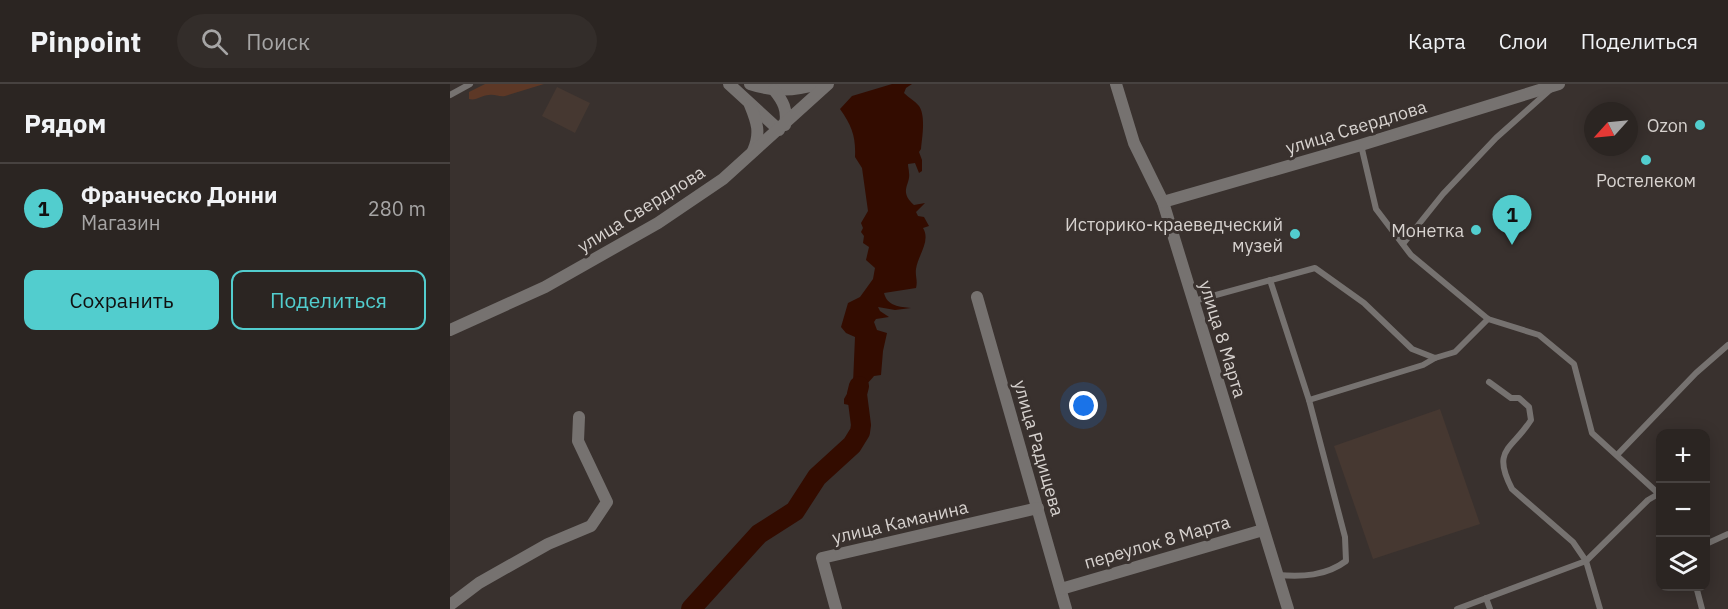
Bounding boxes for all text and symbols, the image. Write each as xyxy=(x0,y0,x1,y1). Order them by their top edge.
search box xyxy=(177,14,597,68)
text: Pinpoint xyxy=(30,23,141,60)
icon: search xyxy=(198,25,231,58)
text: Поиск xyxy=(246,27,310,56)
text: Карта xyxy=(1408,27,1466,55)
text: Слои xyxy=(1499,27,1548,55)
text: Поделиться xyxy=(1581,27,1698,55)
street label: улица Свердлова xyxy=(1283,95,1430,159)
north arrow xyxy=(1584,102,1638,156)
text: Рядом xyxy=(24,106,106,140)
place label: Ozon xyxy=(1647,114,1688,137)
marker: Ozon xyxy=(1693,118,1707,132)
marker: Ростелеком xyxy=(1639,153,1653,167)
street label: улица Свердлова xyxy=(573,160,709,258)
place label: Ростелеком xyxy=(1596,169,1696,192)
text: Франческо Донни xyxy=(81,180,278,209)
text: 1 xyxy=(38,195,50,222)
text: 280 m xyxy=(368,195,426,222)
pin: 1 xyxy=(1492,196,1532,245)
text: Магазин xyxy=(81,209,161,236)
place label: Историко-краеведческий музей xyxy=(1065,213,1283,257)
place label: Монетка xyxy=(1391,219,1464,242)
marker: Монетка xyxy=(1469,223,1483,237)
marker: Историко-краеведческий музей xyxy=(1288,227,1302,241)
button: Сохранить xyxy=(24,270,219,330)
button: Поделиться xyxy=(231,270,426,330)
street label: улица 8 Марта xyxy=(1194,278,1252,401)
street label: улица Радищева xyxy=(1009,377,1070,519)
your location xyxy=(1069,391,1098,420)
map controls xyxy=(1656,429,1710,591)
button: + xyxy=(1656,429,1710,483)
button: − xyxy=(1656,483,1710,537)
street label: улица Каманина xyxy=(830,495,971,549)
street label: переулок 8 Марта xyxy=(1081,510,1233,574)
button: layers xyxy=(1656,537,1710,591)

